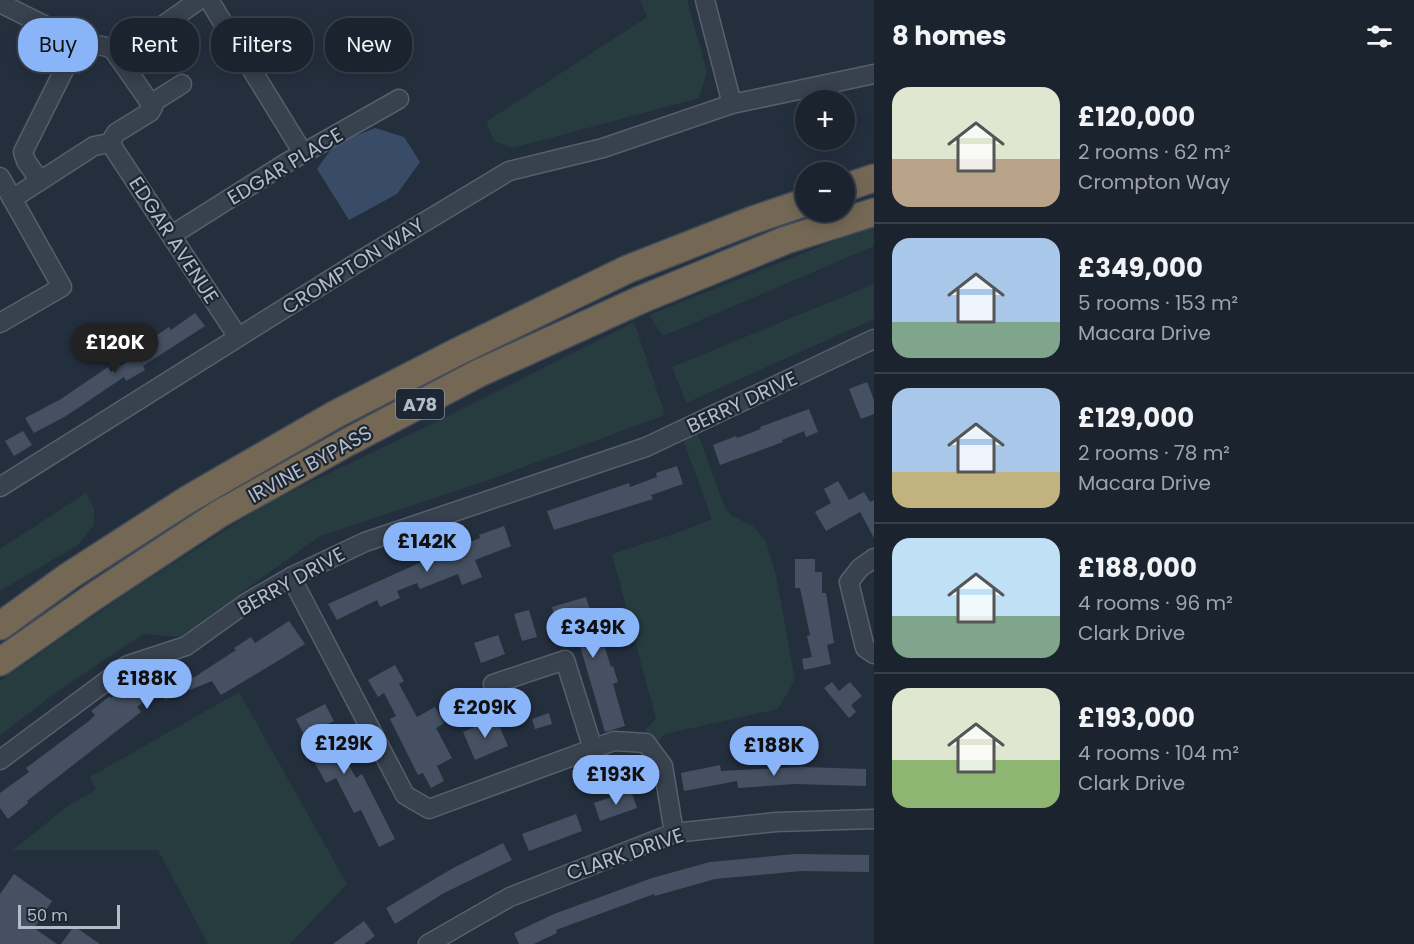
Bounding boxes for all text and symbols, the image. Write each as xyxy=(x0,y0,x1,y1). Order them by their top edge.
chip: Buy xyxy=(18,18,98,72)
chip: Rent xyxy=(110,18,199,72)
chip: Filters xyxy=(211,18,313,72)
chip: New xyxy=(325,18,412,72)
text: 8 homes xyxy=(892,18,1007,54)
icon: filters xyxy=(1363,20,1396,53)
map controls xyxy=(795,90,855,222)
button: + xyxy=(795,90,855,150)
text: £120,000 xyxy=(1078,99,1195,135)
icon: home xyxy=(940,111,1012,183)
street label: EDGAR PLACE xyxy=(222,120,348,212)
text: 2 rooms · 62 m² xyxy=(1078,138,1231,166)
button: − xyxy=(795,162,855,222)
text: Crompton Way xyxy=(1078,168,1230,196)
street label: EDGAR AVENUE xyxy=(122,171,226,309)
street label: CROMPTON WAY xyxy=(277,211,430,321)
text: £349,000 xyxy=(1078,250,1203,286)
icon: home xyxy=(940,262,1012,334)
text: 5 rooms · 153 m² xyxy=(1078,289,1238,317)
text: Macara Drive xyxy=(1078,319,1211,347)
pin: £120K xyxy=(73,323,157,374)
text: £120K xyxy=(85,328,145,356)
street label: BERRY DRIVE xyxy=(682,364,802,440)
road number: A78 xyxy=(396,389,444,419)
text: £129,000 xyxy=(1078,400,1194,436)
icon: home xyxy=(940,412,1012,484)
street label: IRVINE BYPASS xyxy=(243,418,377,510)
text: 2 rooms · 78 m² xyxy=(1078,439,1230,467)
text: Macara Drive xyxy=(1078,469,1211,497)
pin: £142K xyxy=(385,522,469,573)
text: £142K xyxy=(397,527,457,555)
street label: BERRY DRIVE xyxy=(232,540,350,622)
text: £188,000 xyxy=(1078,550,1197,586)
icon: home xyxy=(940,562,1012,634)
text: 4 rooms · 96 m² xyxy=(1078,589,1233,617)
pin: £349K xyxy=(551,608,635,659)
text: £349K xyxy=(560,613,626,641)
text: Clark Drive xyxy=(1078,619,1185,647)
pin: £188K xyxy=(105,659,189,710)
text: £188K xyxy=(117,664,177,692)
pin: £209K xyxy=(443,688,527,739)
text: £209K xyxy=(453,693,517,721)
text: £193,000 xyxy=(1078,700,1195,736)
icon: home xyxy=(940,712,1012,784)
pin: £129K xyxy=(302,724,386,775)
pin: £188K xyxy=(732,726,816,777)
text: £129K xyxy=(315,729,373,757)
text: £188K xyxy=(744,731,804,759)
text: 4 rooms · 104 m² xyxy=(1078,739,1239,767)
pin: £193K xyxy=(574,755,658,806)
text: £193K xyxy=(586,760,646,788)
text: Clark Drive xyxy=(1078,769,1185,797)
street label: CLARK DRIVE xyxy=(563,821,687,887)
scale bar xyxy=(18,902,120,930)
text: 50 m xyxy=(27,904,68,927)

